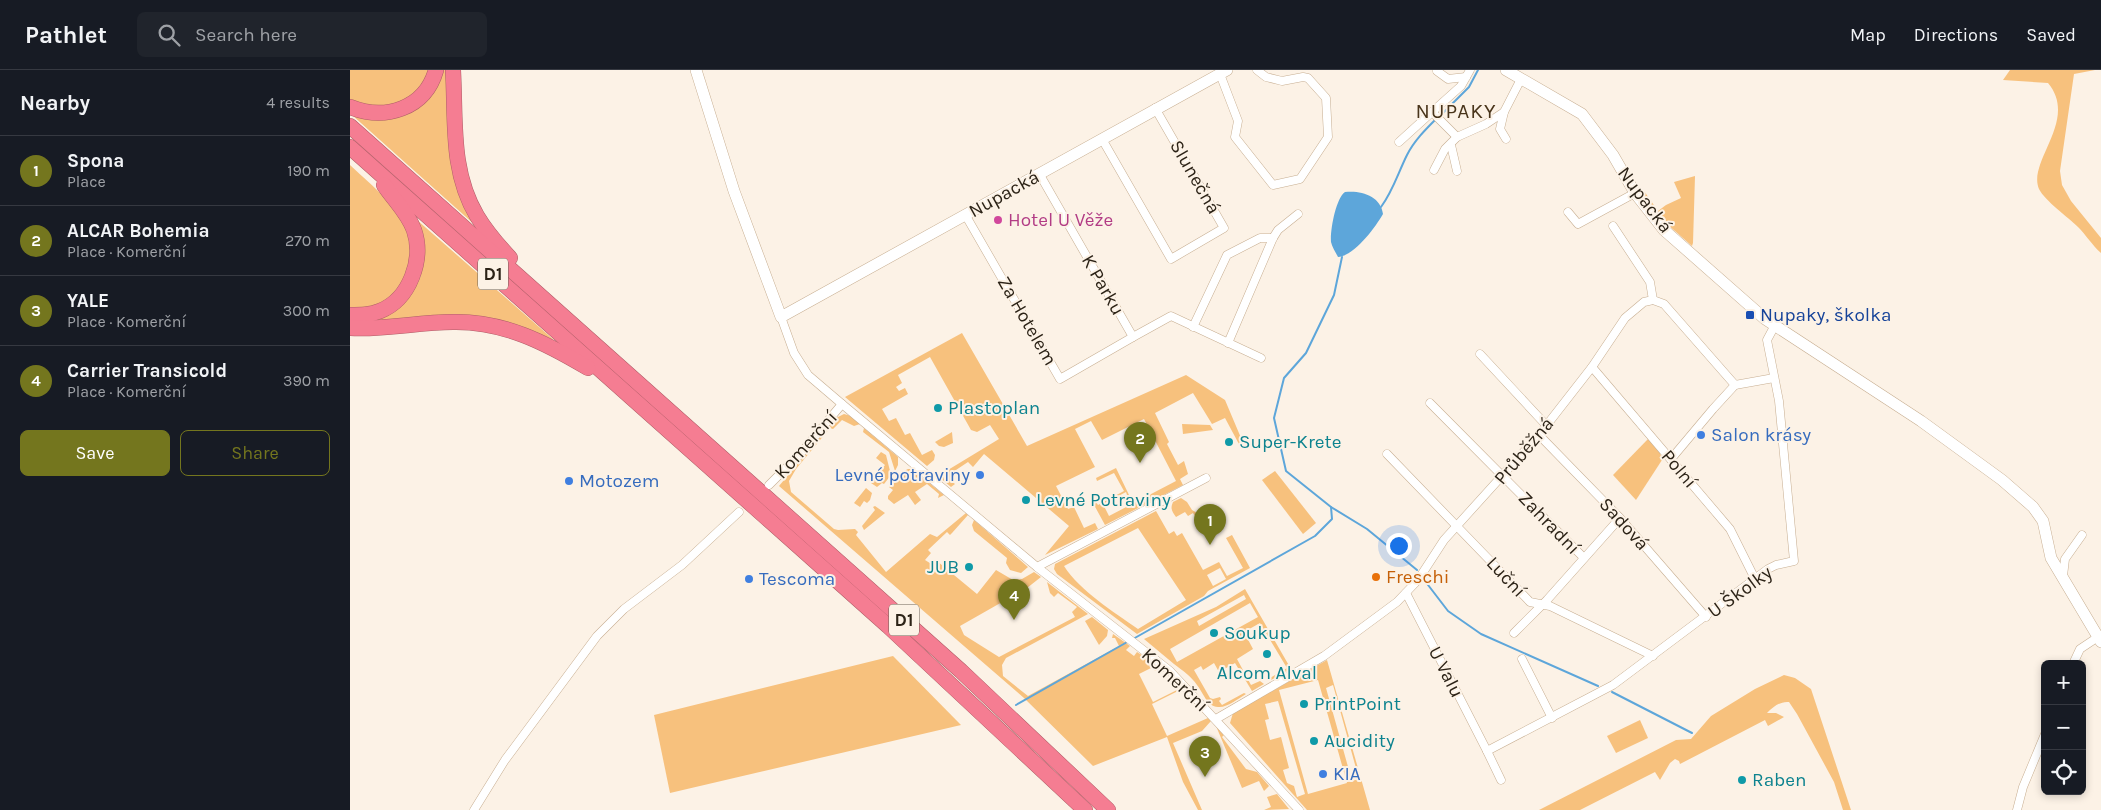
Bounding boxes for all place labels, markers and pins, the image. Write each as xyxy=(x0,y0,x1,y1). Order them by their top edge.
place label: Hotel U Věže xyxy=(1008,209,1113,231)
marker: Hotel U Věže xyxy=(992,214,1004,226)
place label: Nupaky, školka xyxy=(1760,304,1891,326)
marker: Nupaky, školka xyxy=(1744,309,1756,321)
place label: Plastoplan xyxy=(948,397,1040,419)
marker: Plastoplan xyxy=(932,402,944,414)
pin: 2 xyxy=(1124,422,1156,463)
place label: Salon krásy xyxy=(1711,424,1811,446)
marker: Salon krásy xyxy=(1695,429,1707,441)
place label: Super-Krete xyxy=(1239,431,1341,453)
marker: Super-Krete xyxy=(1223,436,1235,448)
place label: Levné potraviny xyxy=(835,464,970,486)
marker: Levné potraviny xyxy=(974,469,986,481)
place label: Motozem xyxy=(579,470,660,492)
marker: Motozem xyxy=(563,475,575,487)
place label: Levné Potraviny xyxy=(1036,489,1171,511)
marker: Levné Potraviny xyxy=(1020,494,1032,506)
pin: 1 xyxy=(1194,504,1226,545)
place label: JUB xyxy=(927,556,959,578)
marker: JUB xyxy=(963,561,975,573)
place label: Freschi xyxy=(1386,566,1450,588)
place label: Tescoma xyxy=(759,568,835,590)
marker: Freschi xyxy=(1370,571,1382,583)
marker: Tescoma xyxy=(743,573,755,585)
pin: 4 xyxy=(998,579,1030,620)
place label: Soukup xyxy=(1224,622,1291,644)
marker: Soukup xyxy=(1208,627,1220,639)
marker: Alcom Alval xyxy=(1261,648,1273,660)
place label: Alcom Alval xyxy=(1217,662,1317,684)
place label: PrintPoint xyxy=(1314,693,1401,715)
marker: PrintPoint xyxy=(1298,698,1310,710)
place label: Aucidity xyxy=(1324,730,1395,752)
marker: Aucidity xyxy=(1308,735,1320,747)
pin: 3 xyxy=(1189,736,1221,777)
place label: KIA xyxy=(1333,763,1361,785)
marker: KIA xyxy=(1317,768,1329,780)
place label: Raben xyxy=(1752,769,1807,791)
marker: Raben xyxy=(1736,774,1748,786)

